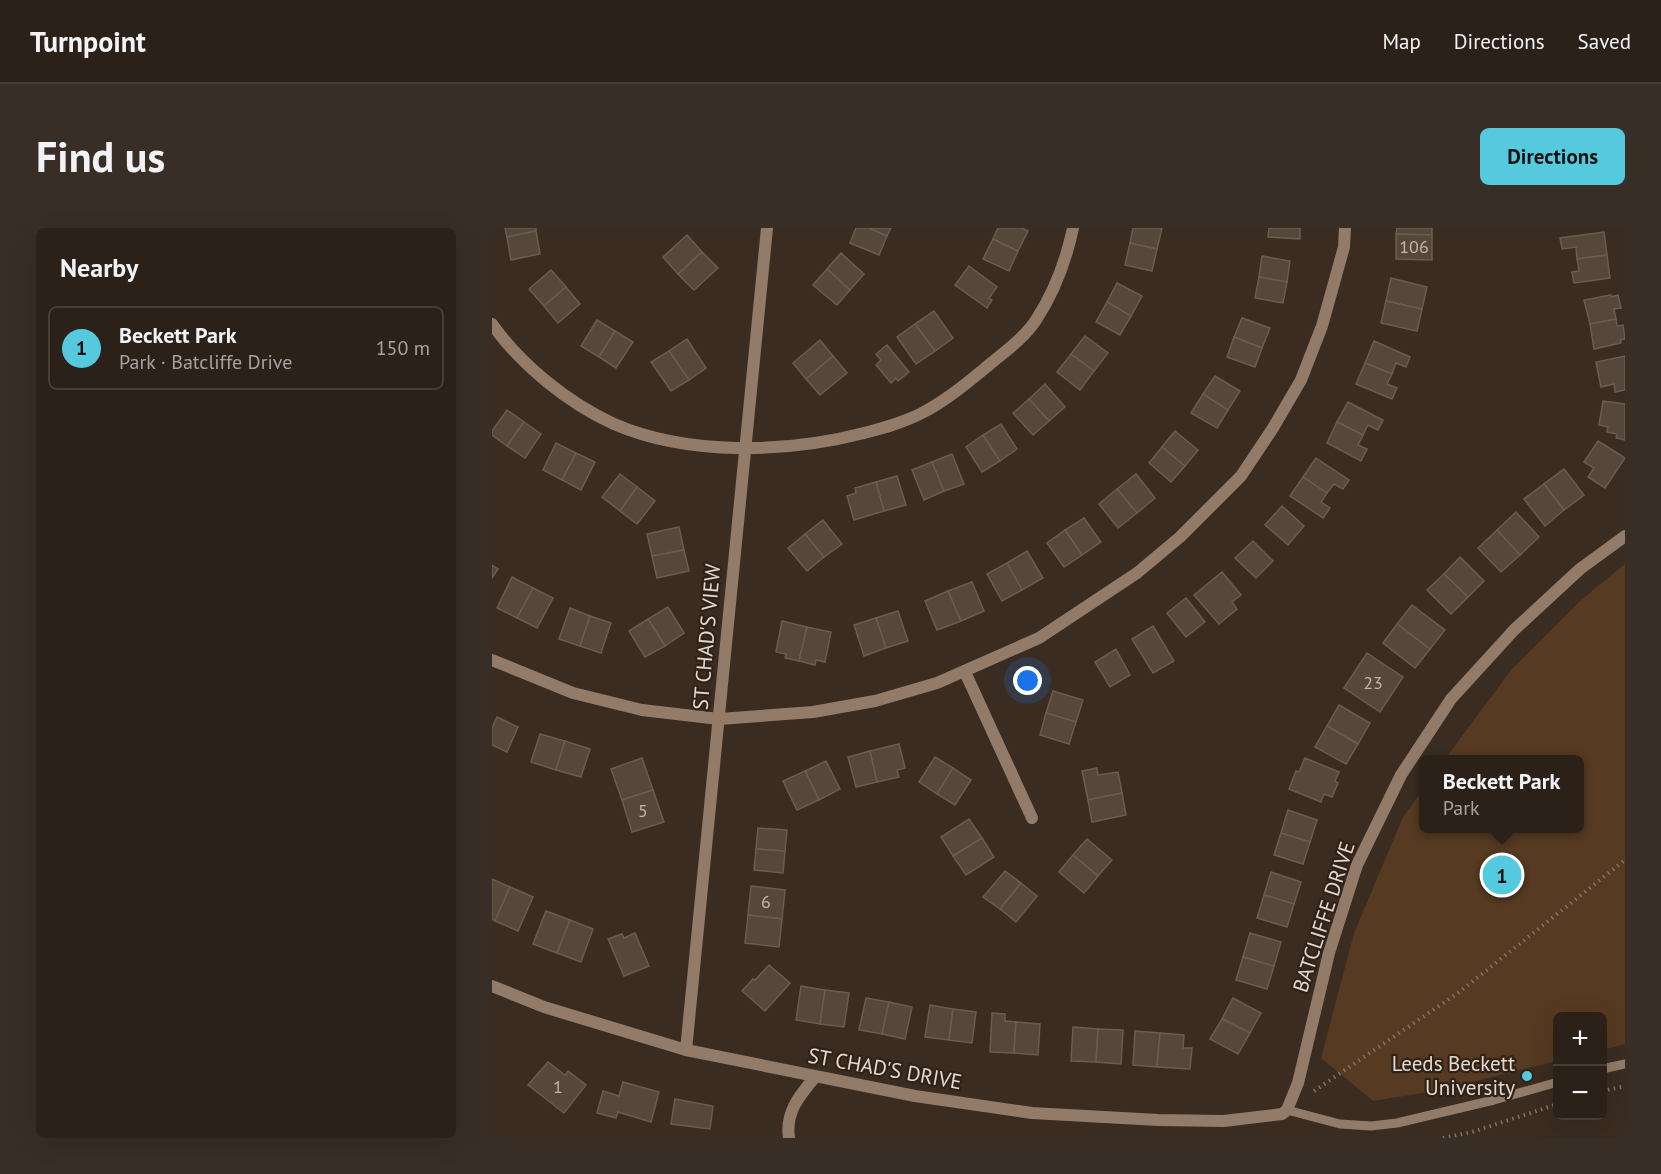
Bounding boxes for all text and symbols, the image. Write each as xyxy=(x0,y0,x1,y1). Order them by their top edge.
text: Turnpoint xyxy=(30,23,146,60)
text: Map xyxy=(1382,28,1421,55)
text: Directions xyxy=(1454,28,1545,55)
text: Saved xyxy=(1578,28,1631,55)
button: Directions xyxy=(1480,128,1625,185)
text: Find us xyxy=(36,129,165,184)
house number: 106 xyxy=(1399,235,1429,258)
text: Nearby xyxy=(60,251,138,284)
text: Beckett Park xyxy=(119,321,236,349)
text: 1 xyxy=(76,335,87,361)
text: 150 m xyxy=(376,335,430,361)
text: Park · Batcliffe Drive xyxy=(119,349,292,375)
street label: ST CHAD'S VIEW xyxy=(687,562,726,711)
your location xyxy=(1013,666,1042,695)
house number: 23 xyxy=(1363,671,1383,694)
popup xyxy=(1419,755,1584,833)
text: Beckett Park xyxy=(1443,767,1560,795)
text: Park xyxy=(1443,795,1480,821)
house number: 5 xyxy=(638,799,648,822)
street label: BATCLIFFE DRIVE xyxy=(1286,838,1361,996)
pin: 1 xyxy=(1482,852,1522,898)
house number: 6 xyxy=(761,890,771,913)
map controls xyxy=(1553,1012,1607,1120)
button: + xyxy=(1553,1012,1607,1066)
street label: ST CHAD'S DRIVE xyxy=(806,1042,964,1095)
place label: Leeds Beckett University xyxy=(1392,1050,1515,1101)
button: − xyxy=(1553,1066,1607,1120)
marker: Leeds Beckett University xyxy=(1520,1069,1534,1083)
house number: 1 xyxy=(553,1075,563,1098)

